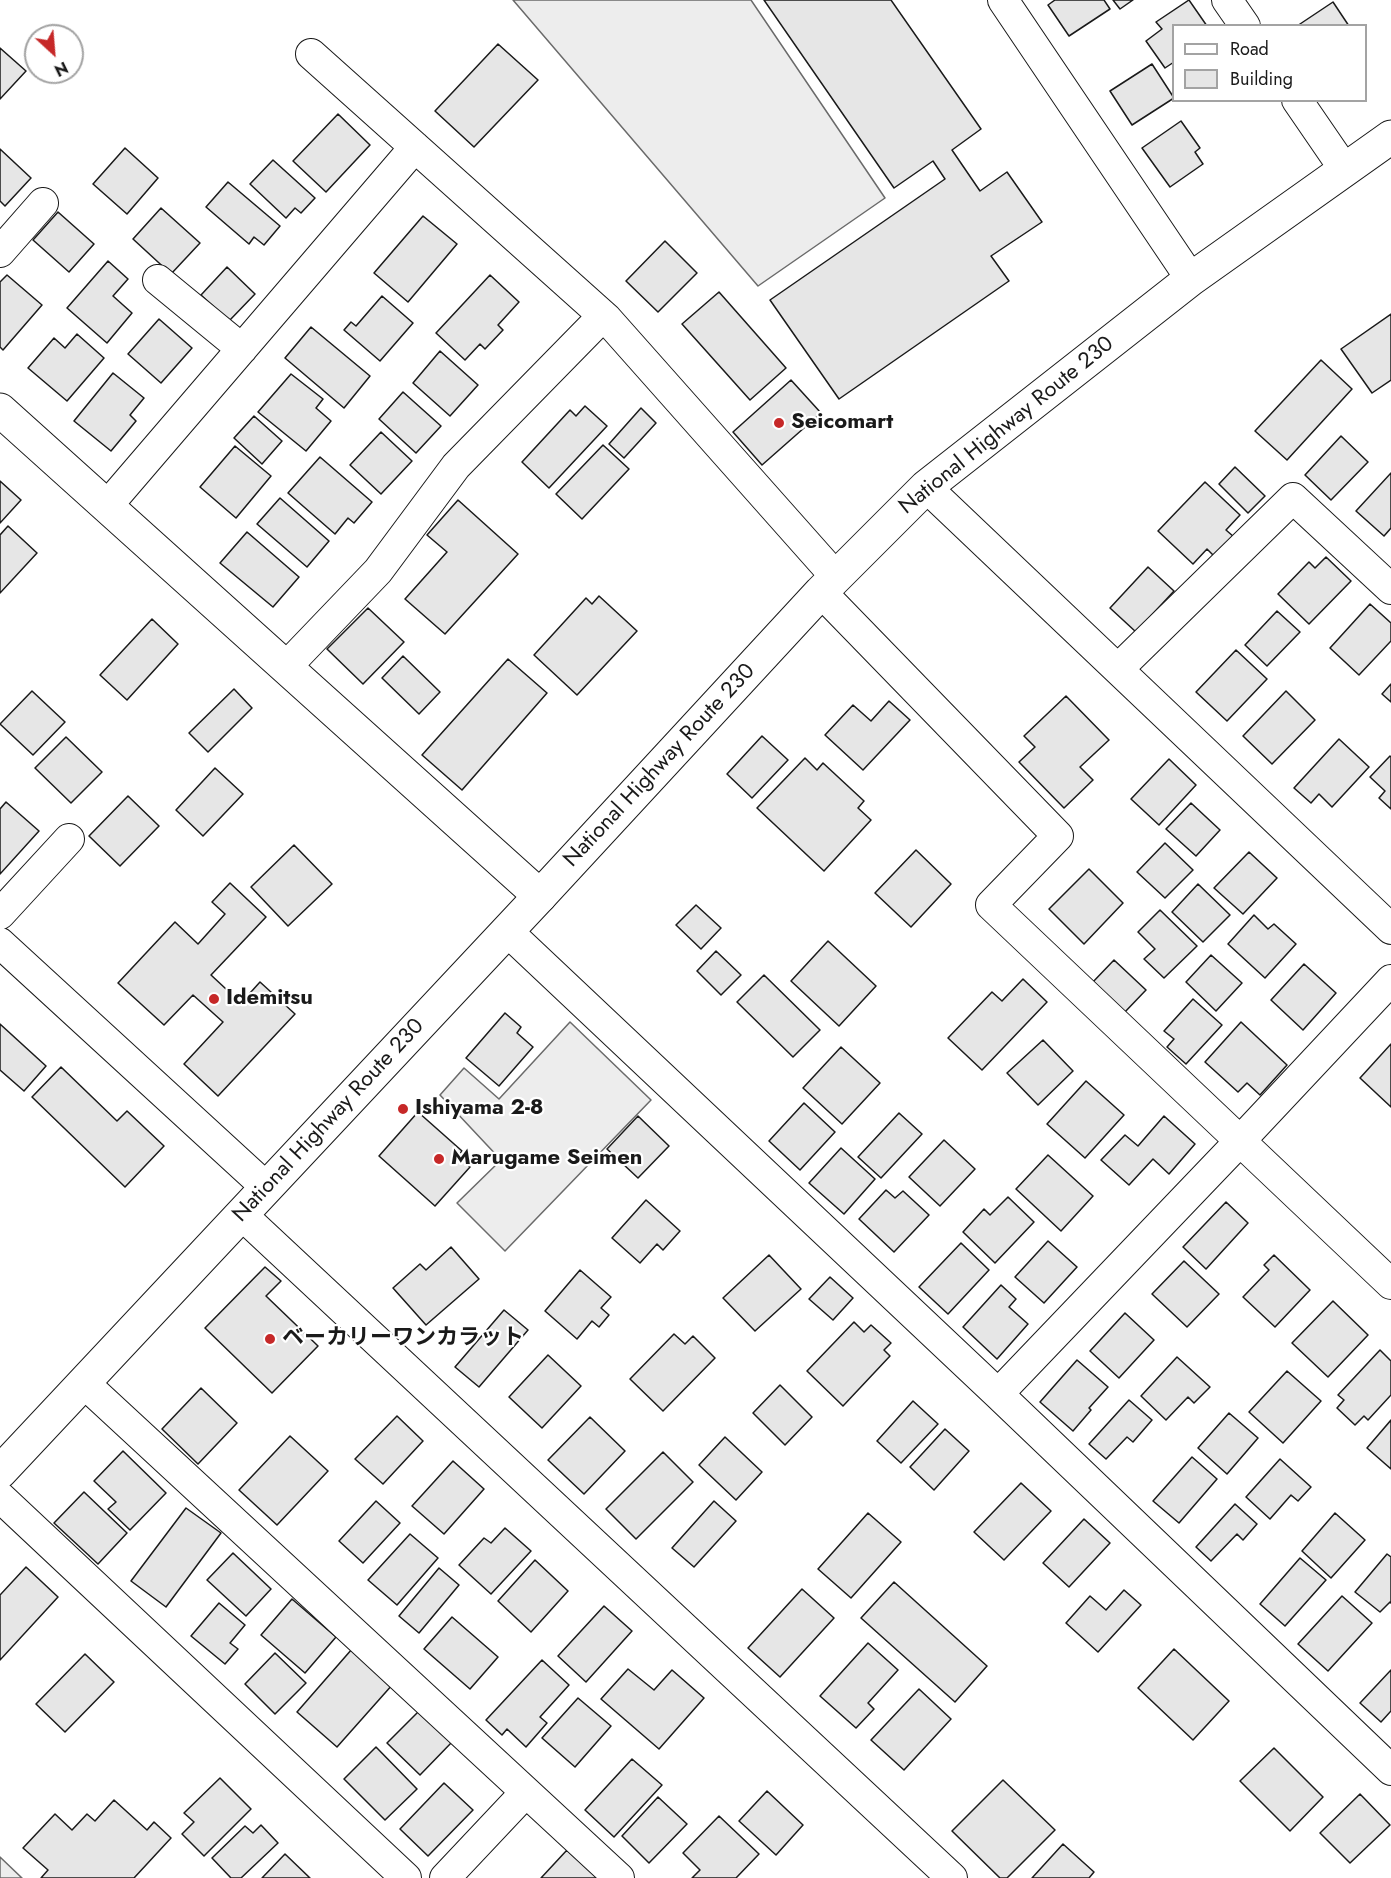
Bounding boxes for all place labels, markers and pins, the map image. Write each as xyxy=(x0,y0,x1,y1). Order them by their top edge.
place label: Seicomart xyxy=(791,410,893,436)
marker: Seicomart xyxy=(772,416,786,430)
place label: Idemitsu xyxy=(226,986,313,1012)
marker: Idemitsu xyxy=(207,992,221,1006)
place label: Ishiyama 2-8 xyxy=(415,1096,544,1122)
marker: Ishiyama 2-8 xyxy=(396,1102,410,1116)
place label: Marugame Seimen xyxy=(451,1146,642,1172)
marker: Marugame Seimen xyxy=(432,1152,446,1166)
place label: ベーカリーワンカラット xyxy=(282,1326,524,1352)
marker: ベーカリーワンカラット xyxy=(263,1332,277,1346)

